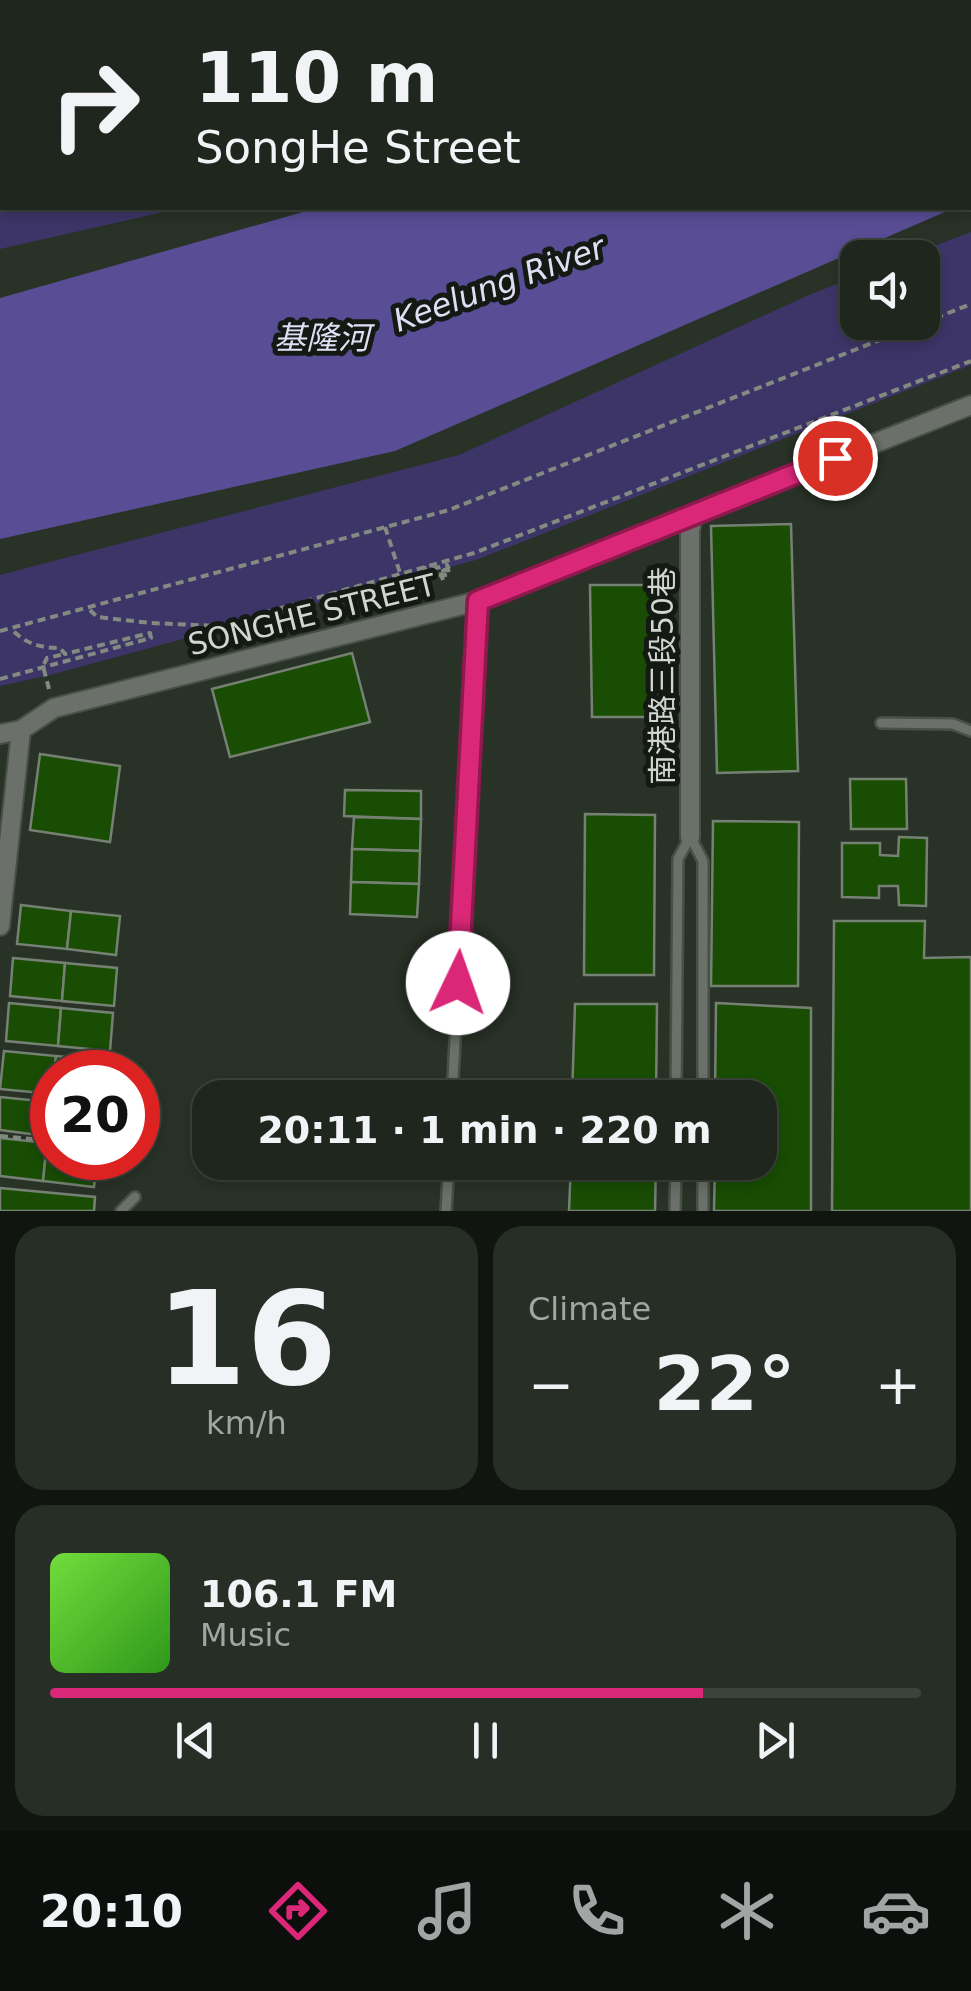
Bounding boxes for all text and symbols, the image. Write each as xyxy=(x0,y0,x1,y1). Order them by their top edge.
text: 110 m xyxy=(195,37,438,119)
icon: right xyxy=(30,40,160,170)
text: SongHe Street xyxy=(195,121,521,174)
water label: Keelung River xyxy=(388,228,612,340)
map controls xyxy=(840,240,940,340)
button: sound xyxy=(840,240,940,340)
water label: 基隆河 xyxy=(274,319,376,357)
pin xyxy=(793,416,878,501)
icon: arrive xyxy=(808,431,863,486)
street label: SONGHE STREET xyxy=(184,567,440,662)
street label: 南港路三段50巷 xyxy=(645,567,680,785)
position arrow xyxy=(406,931,510,1035)
speed limit sign: 20 xyxy=(30,1050,160,1180)
text: 20:11 · 1 min · 220 m xyxy=(257,1108,712,1152)
text: 16 xyxy=(156,1263,337,1415)
text: Climate xyxy=(528,1290,651,1328)
text: 22° xyxy=(654,1340,795,1428)
text: − xyxy=(528,1353,574,1417)
text: + xyxy=(875,1353,921,1417)
text: km/h xyxy=(206,1404,287,1442)
text: 106.1 FM xyxy=(200,1572,397,1616)
text: Music xyxy=(200,1616,291,1654)
icon: previous xyxy=(168,1713,223,1768)
icon: pause xyxy=(458,1713,513,1768)
icon: next xyxy=(748,1713,803,1768)
icon: directions xyxy=(263,1876,333,1946)
icon: music xyxy=(412,1876,482,1946)
icon: phone xyxy=(562,1876,632,1946)
icon: climate xyxy=(712,1876,782,1946)
icon: car xyxy=(861,1876,931,1946)
text: 20:10 xyxy=(40,1885,183,1938)

